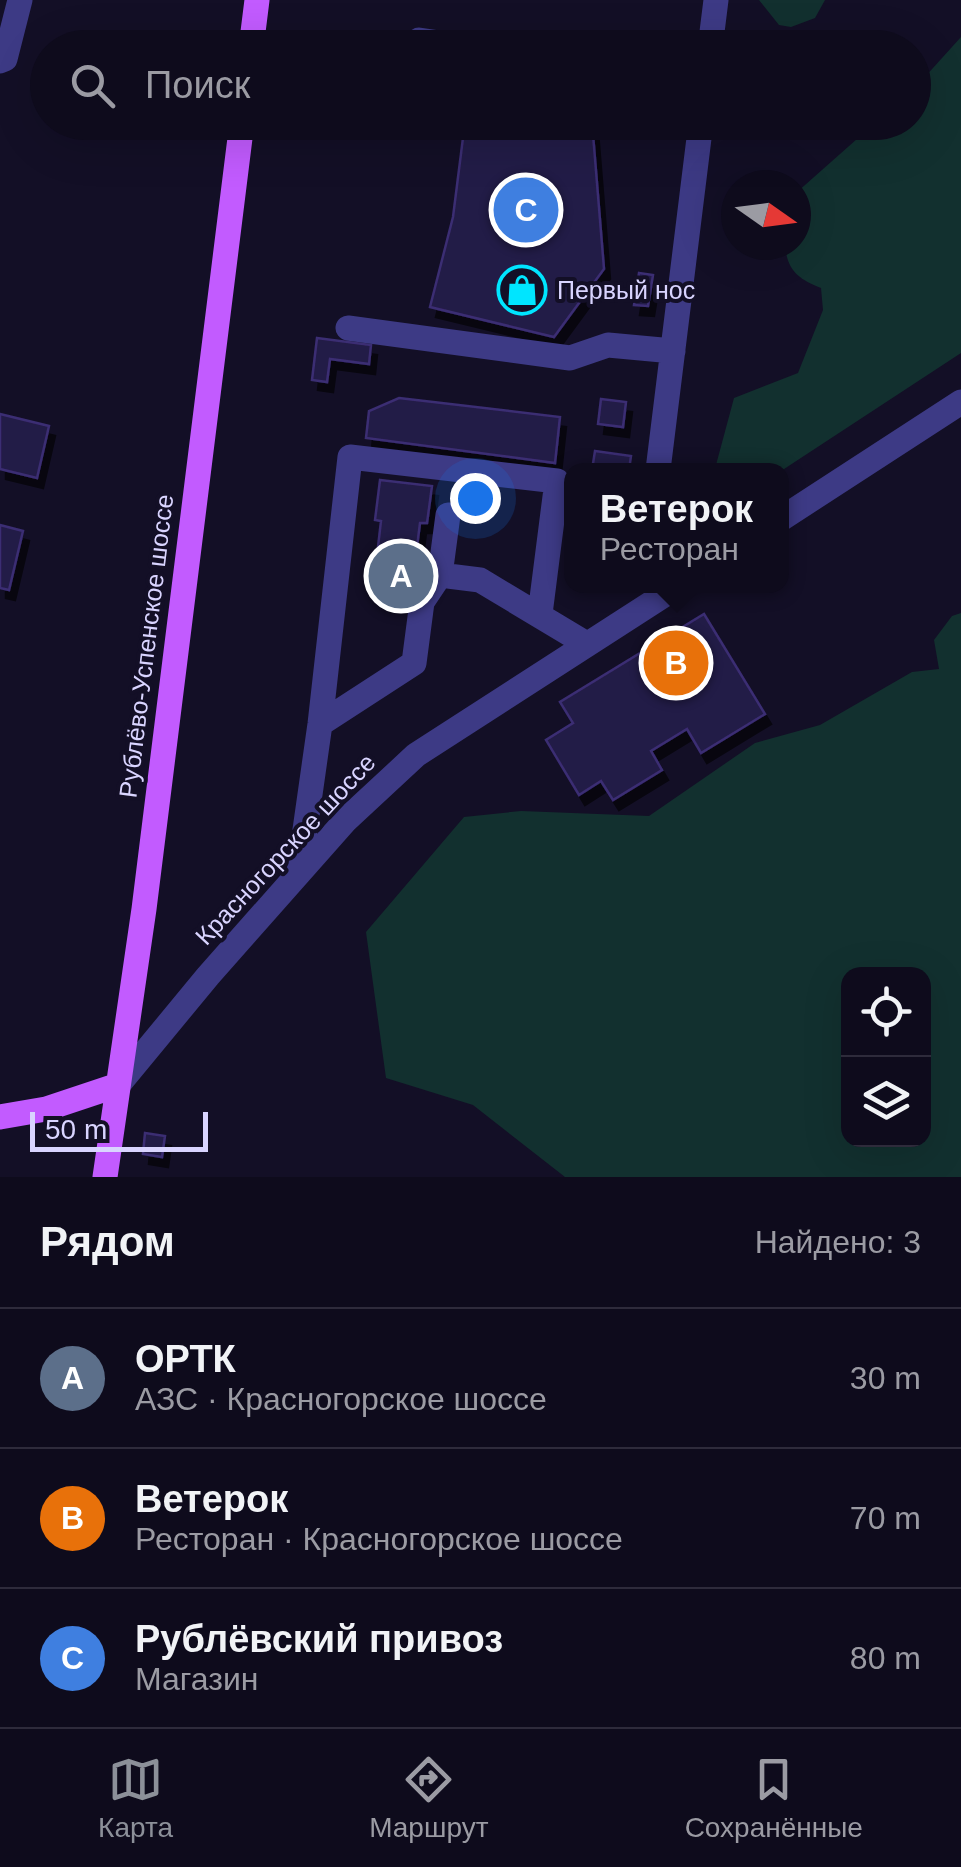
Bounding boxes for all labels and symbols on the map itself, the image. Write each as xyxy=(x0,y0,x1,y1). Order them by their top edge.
north arrow xyxy=(721,170,811,260)
pin: C xyxy=(494,172,558,248)
shop icon: Первый нос xyxy=(496,264,548,316)
place label: Первый нос xyxy=(557,276,695,304)
your location xyxy=(450,473,501,524)
street label: Рублёво-Успенское шоссе xyxy=(113,493,179,799)
pin: A xyxy=(368,538,434,614)
pin: B xyxy=(644,626,708,700)
street label: Красногорское шоссе xyxy=(189,748,381,950)
scale bar xyxy=(30,1107,208,1152)

